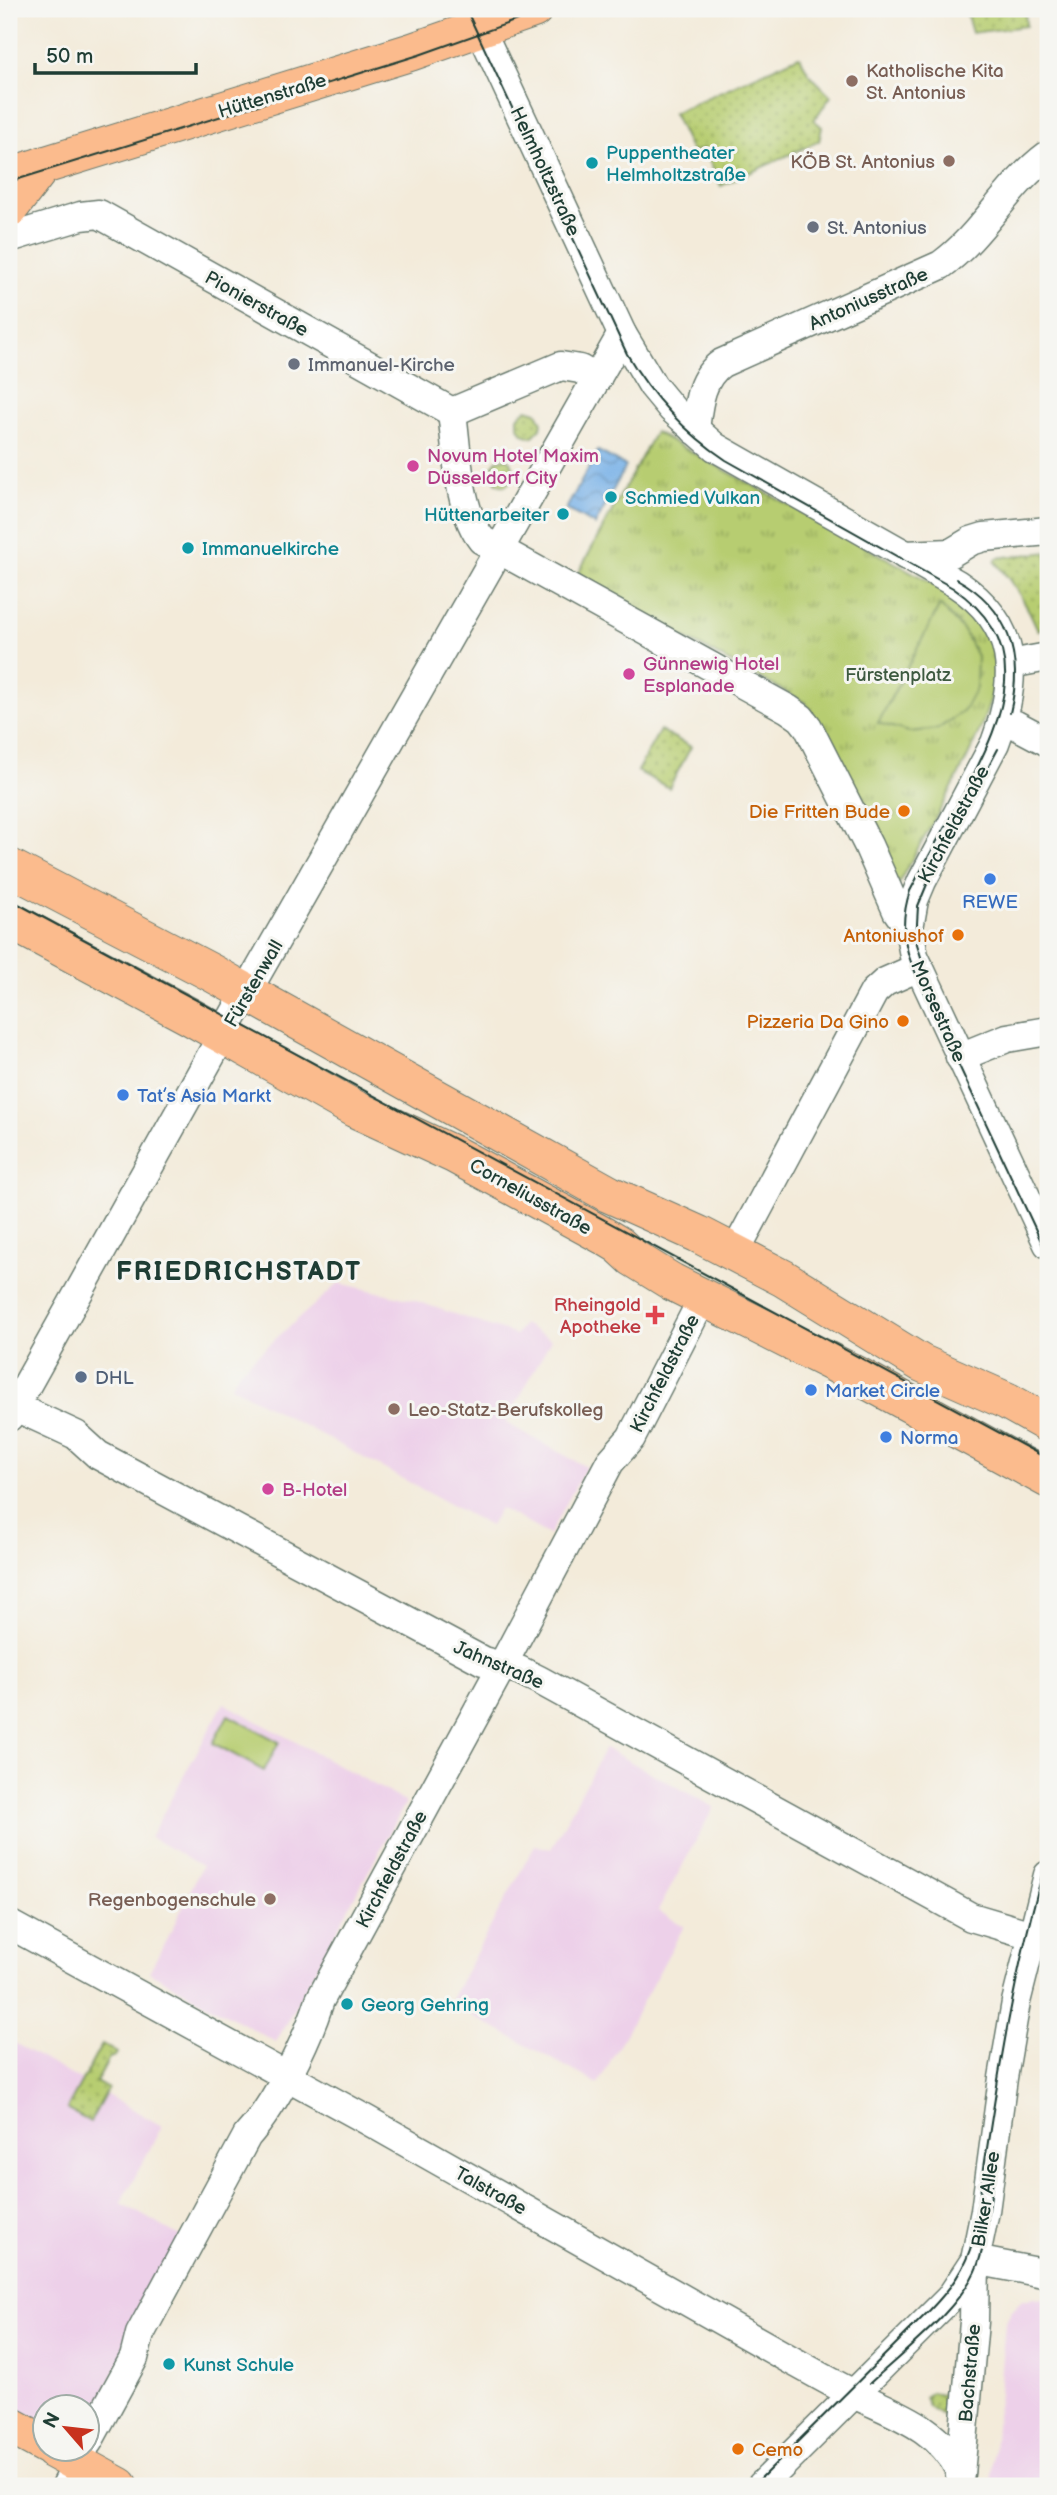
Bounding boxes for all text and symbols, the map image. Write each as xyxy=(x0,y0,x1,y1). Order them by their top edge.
scale bar xyxy=(35,32,196,76)
text: 50 m xyxy=(46,44,93,69)
place label: Katholische Kita St. Antonius xyxy=(866,60,1004,105)
street label: Hüttenstraße xyxy=(216,69,329,124)
marker: Katholische Kita St. Antonius xyxy=(844,73,860,89)
street label: Helmholtzstraße xyxy=(505,103,585,240)
place label: Puppentheater Helmholtzstraße xyxy=(606,142,746,187)
place label: KÖB St. Antonius xyxy=(790,151,935,174)
marker: KÖB St. Antonius xyxy=(941,153,957,169)
marker: Puppentheater Helmholtzstraße xyxy=(584,155,600,171)
place label: St. Antonius xyxy=(827,217,927,240)
marker: St. Antonius xyxy=(805,219,821,235)
street label: Antoniusstraße xyxy=(806,263,932,336)
street label: Pionierstraße xyxy=(200,266,312,342)
place label: Immanuel-Kirche xyxy=(308,354,455,377)
marker: Immanuel-Kirche xyxy=(286,356,302,372)
place label: Novum Hotel Maxim Düsseldorf City xyxy=(427,445,599,490)
marker: Novum Hotel Maxim Düsseldorf City xyxy=(405,458,421,474)
place label: Schmied Vulkan xyxy=(625,487,760,510)
marker: Schmied Vulkan xyxy=(603,489,619,505)
place label: Hüttenarbeiter xyxy=(424,504,550,527)
marker: Hüttenarbeiter xyxy=(555,506,571,522)
place label: Immanuelkirche xyxy=(202,538,339,561)
marker: Immanuelkirche xyxy=(180,540,196,556)
place label: Günnewig Hotel Esplanade xyxy=(643,653,779,698)
park label: Fürstenplatz xyxy=(845,664,952,687)
marker: Günnewig Hotel Esplanade xyxy=(621,666,637,682)
street label: Kirchfeldstraße xyxy=(914,762,995,887)
place label: Die Fritten Bude xyxy=(749,801,890,824)
marker: Die Fritten Bude xyxy=(896,803,912,819)
marker: REWE xyxy=(982,871,998,887)
place label: REWE xyxy=(962,891,1018,914)
place label: Antoniushof xyxy=(843,925,944,948)
marker: Antoniushof xyxy=(950,927,966,943)
street label: Fürstenwall xyxy=(220,936,289,1032)
street label: Morsestraße xyxy=(905,957,970,1066)
place label: Pizzeria Da Gino xyxy=(747,1011,889,1034)
marker: Pizzeria Da Gino xyxy=(895,1013,911,1029)
place label: Tat’s Asia Markt xyxy=(137,1085,272,1108)
marker: Tat’s Asia Markt xyxy=(115,1087,131,1103)
street label: Corneliusstraße xyxy=(465,1154,595,1240)
district label: FRIEDRICHSTADT xyxy=(116,1257,362,1288)
place label: Rheingold Apotheke xyxy=(554,1294,641,1339)
marker: Rheingold Apotheke xyxy=(647,1307,663,1323)
street label: Kirchfeldstraße xyxy=(626,1311,705,1437)
place label: DHL xyxy=(95,1367,134,1390)
marker: DHL xyxy=(73,1369,89,1385)
place label: Market Circle xyxy=(825,1380,940,1403)
marker: Market Circle xyxy=(803,1382,819,1398)
place label: Leo-Statz-Berufskolleg xyxy=(408,1399,604,1422)
marker: Leo-Statz-Berufskolleg xyxy=(386,1401,402,1417)
place label: Norma xyxy=(900,1427,958,1450)
marker: Norma xyxy=(878,1429,894,1445)
place label: B-Hotel xyxy=(282,1479,347,1502)
marker: B-Hotel xyxy=(260,1481,276,1497)
street label: Jahnstraße xyxy=(450,1636,547,1695)
street label: Kirchfeldstraße xyxy=(352,1807,433,1932)
place label: Regenbogenschule xyxy=(88,1889,256,1912)
marker: Regenbogenschule xyxy=(262,1891,278,1907)
place label: Georg Gehring xyxy=(361,1994,489,2017)
marker: Georg Gehring xyxy=(339,1996,355,2012)
street label: Bilker Allee xyxy=(968,2150,1005,2249)
street label: Talstraße xyxy=(450,2162,530,2220)
street label: Bachstraße xyxy=(955,2323,986,2423)
place label: Kunst Schule xyxy=(183,2354,294,2377)
marker: Kunst Schule xyxy=(161,2356,177,2372)
north arrow xyxy=(32,2394,102,2464)
text: N xyxy=(39,2409,66,2432)
place label: Cemo xyxy=(752,2439,803,2462)
marker: Cemo xyxy=(730,2441,746,2457)

